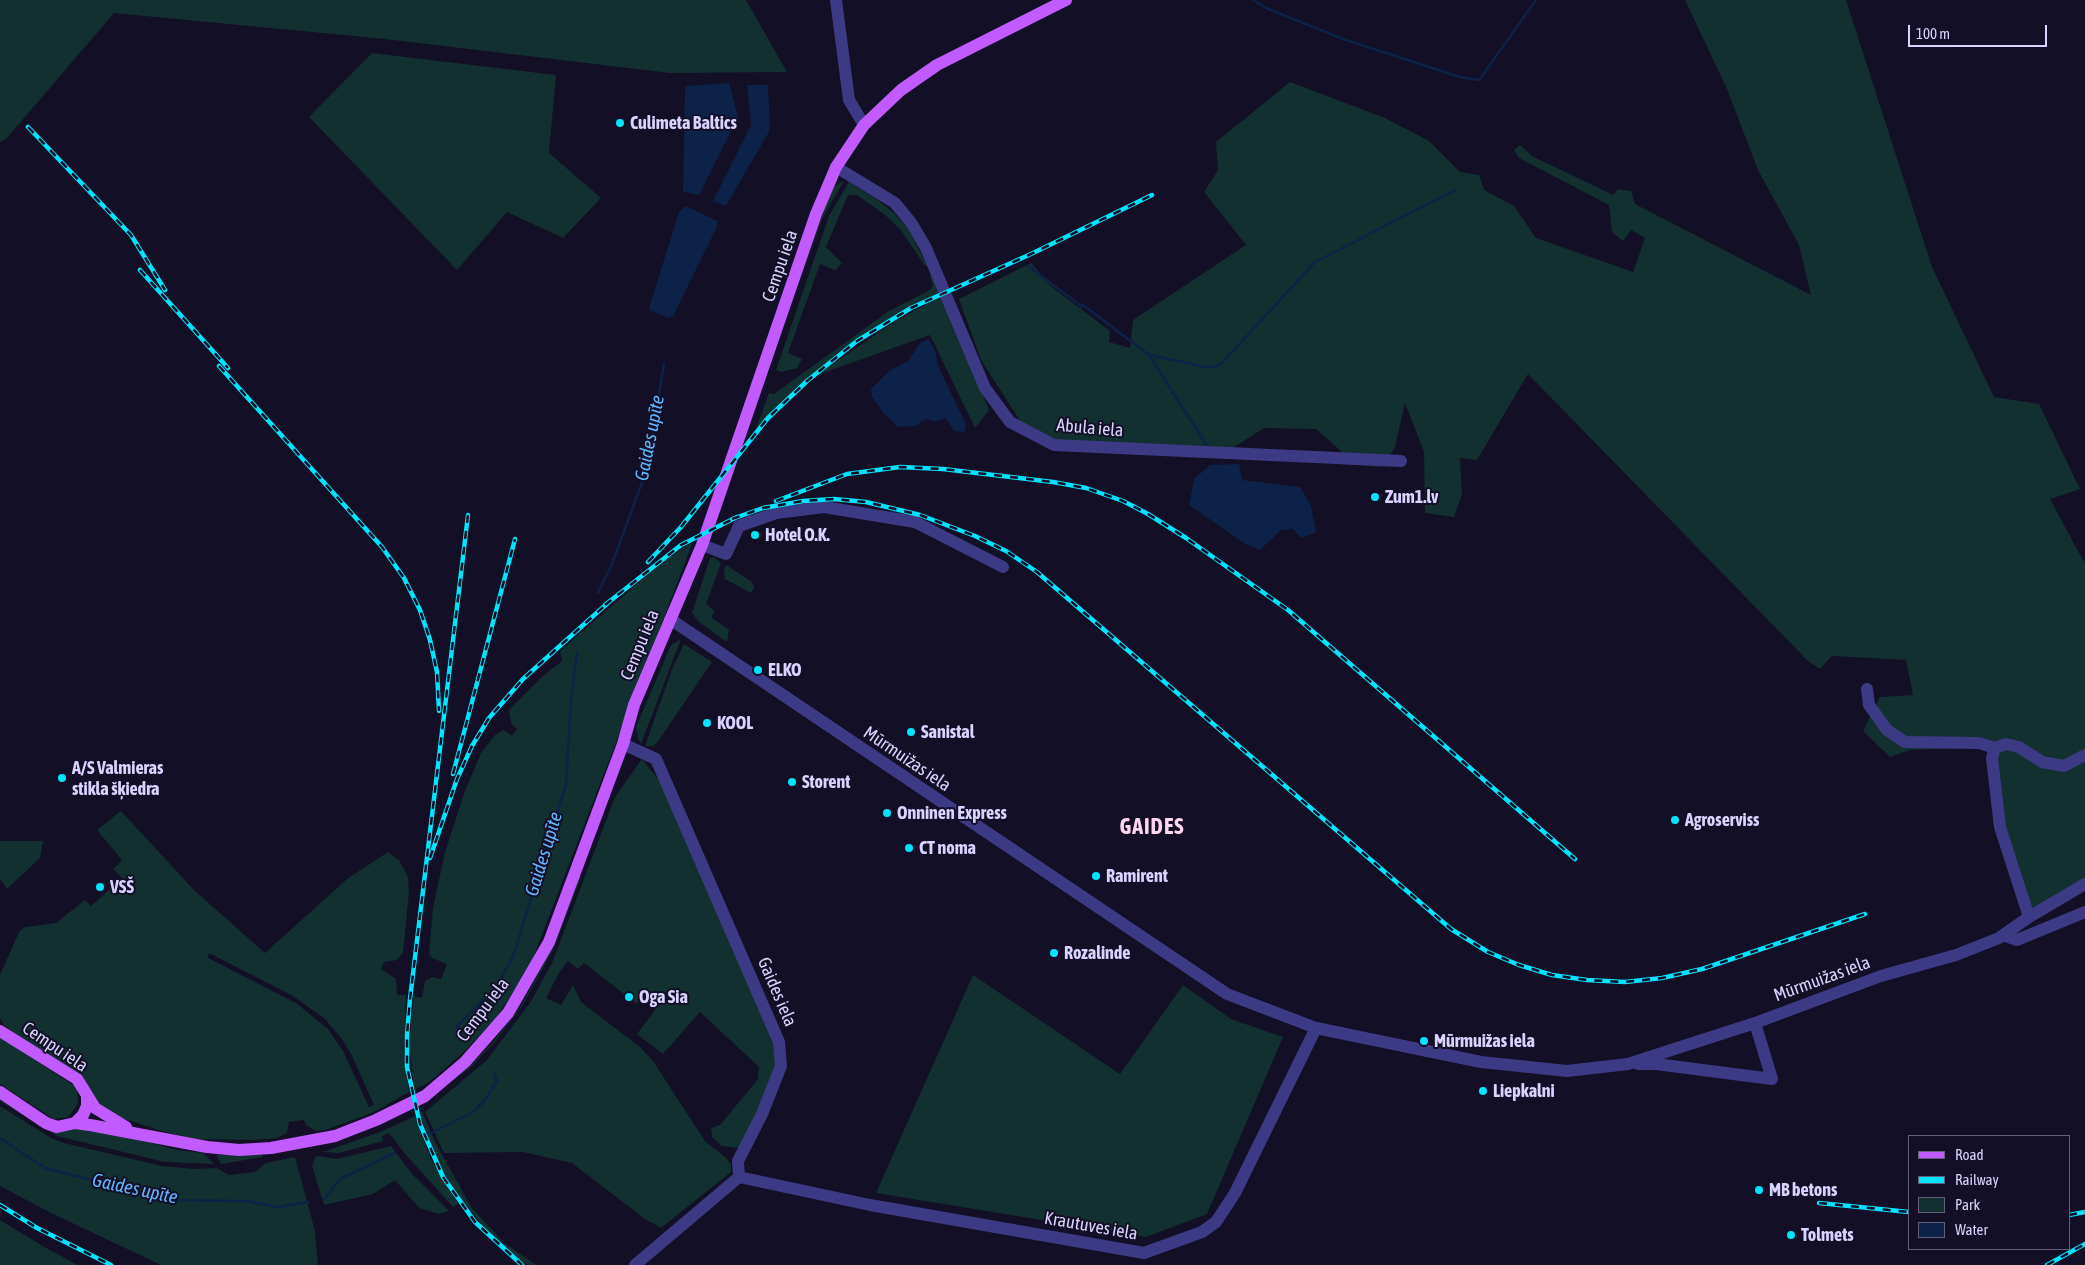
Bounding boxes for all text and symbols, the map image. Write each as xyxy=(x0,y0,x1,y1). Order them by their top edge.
scale bar xyxy=(1910,15,2049,47)
text: 100 m xyxy=(1916,25,1950,42)
place label: Culimeta Baltics xyxy=(630,112,737,134)
marker: Culimeta Baltics xyxy=(614,117,626,129)
street label: Cempu iela xyxy=(758,227,802,305)
water label: Gaides upīte xyxy=(631,393,669,483)
street label: Abula iela xyxy=(1056,414,1124,442)
place label: Zum1.lv xyxy=(1385,486,1438,508)
marker: Zum1.lv xyxy=(1369,491,1381,503)
place label: Hotel O.K. xyxy=(765,524,830,546)
marker: Hotel O.K. xyxy=(749,529,761,541)
street label: Cempu iela xyxy=(616,606,664,684)
place label: ELKO xyxy=(768,659,801,681)
marker: ELKO xyxy=(752,664,764,676)
place label: KOOL xyxy=(717,712,753,734)
marker: KOOL xyxy=(701,717,713,729)
place label: Sanistal xyxy=(921,721,974,743)
street label: Mūrmuižas iela xyxy=(859,722,955,796)
marker: Sanistal xyxy=(905,726,917,738)
place label: A/S Valmieras stikla šķiedra xyxy=(72,757,163,800)
place label: Storent xyxy=(802,771,850,793)
marker: A/S Valmieras stikla šķiedra xyxy=(56,772,68,784)
marker: Storent xyxy=(786,776,798,788)
place label: Onninen Express xyxy=(897,802,1007,824)
marker: Onninen Express xyxy=(881,807,893,819)
water label: Gaides upīte xyxy=(520,809,568,899)
place label: Agroserviss xyxy=(1685,809,1759,831)
district label: GAIDES xyxy=(1119,814,1185,840)
marker: Agroserviss xyxy=(1669,814,1681,826)
place label: CT noma xyxy=(919,837,976,859)
marker: CT noma xyxy=(903,842,915,854)
place label: Ramirent xyxy=(1106,865,1168,887)
marker: Ramirent xyxy=(1090,870,1102,882)
place label: VSŠ xyxy=(110,876,134,898)
marker: VSŠ xyxy=(94,881,106,893)
place label: Rozalinde xyxy=(1064,942,1130,964)
marker: Rozalinde xyxy=(1048,947,1060,959)
street label: Mūrmuižas iela xyxy=(1771,952,1873,1006)
street label: Gaides iela xyxy=(753,954,801,1030)
street label: Cempu iela xyxy=(452,974,514,1046)
place label: Oga Sia xyxy=(639,986,688,1008)
marker: Oga Sia xyxy=(623,991,635,1003)
street label: Cempu iela xyxy=(18,1017,92,1077)
place label: Mūrmuižas iela xyxy=(1434,1030,1535,1052)
marker: Mūrmuižas iela xyxy=(1418,1035,1430,1047)
place label: Liepkalni xyxy=(1493,1080,1555,1102)
marker: Liepkalni xyxy=(1477,1085,1489,1097)
legend xyxy=(1908,1135,2070,1250)
text: Road xyxy=(1955,1146,1984,1163)
water label: Gaides upīte xyxy=(90,1169,180,1209)
text: Railway xyxy=(1955,1171,1999,1188)
place label: MB betons xyxy=(1769,1179,1837,1201)
marker: MB betons xyxy=(1753,1184,1765,1196)
text: Park xyxy=(1955,1196,1980,1213)
street label: Krautuves iela xyxy=(1043,1207,1139,1245)
text: Water xyxy=(1955,1221,1988,1238)
place label: Tolmets xyxy=(1801,1224,1854,1246)
marker: Tolmets xyxy=(1785,1229,1797,1241)

